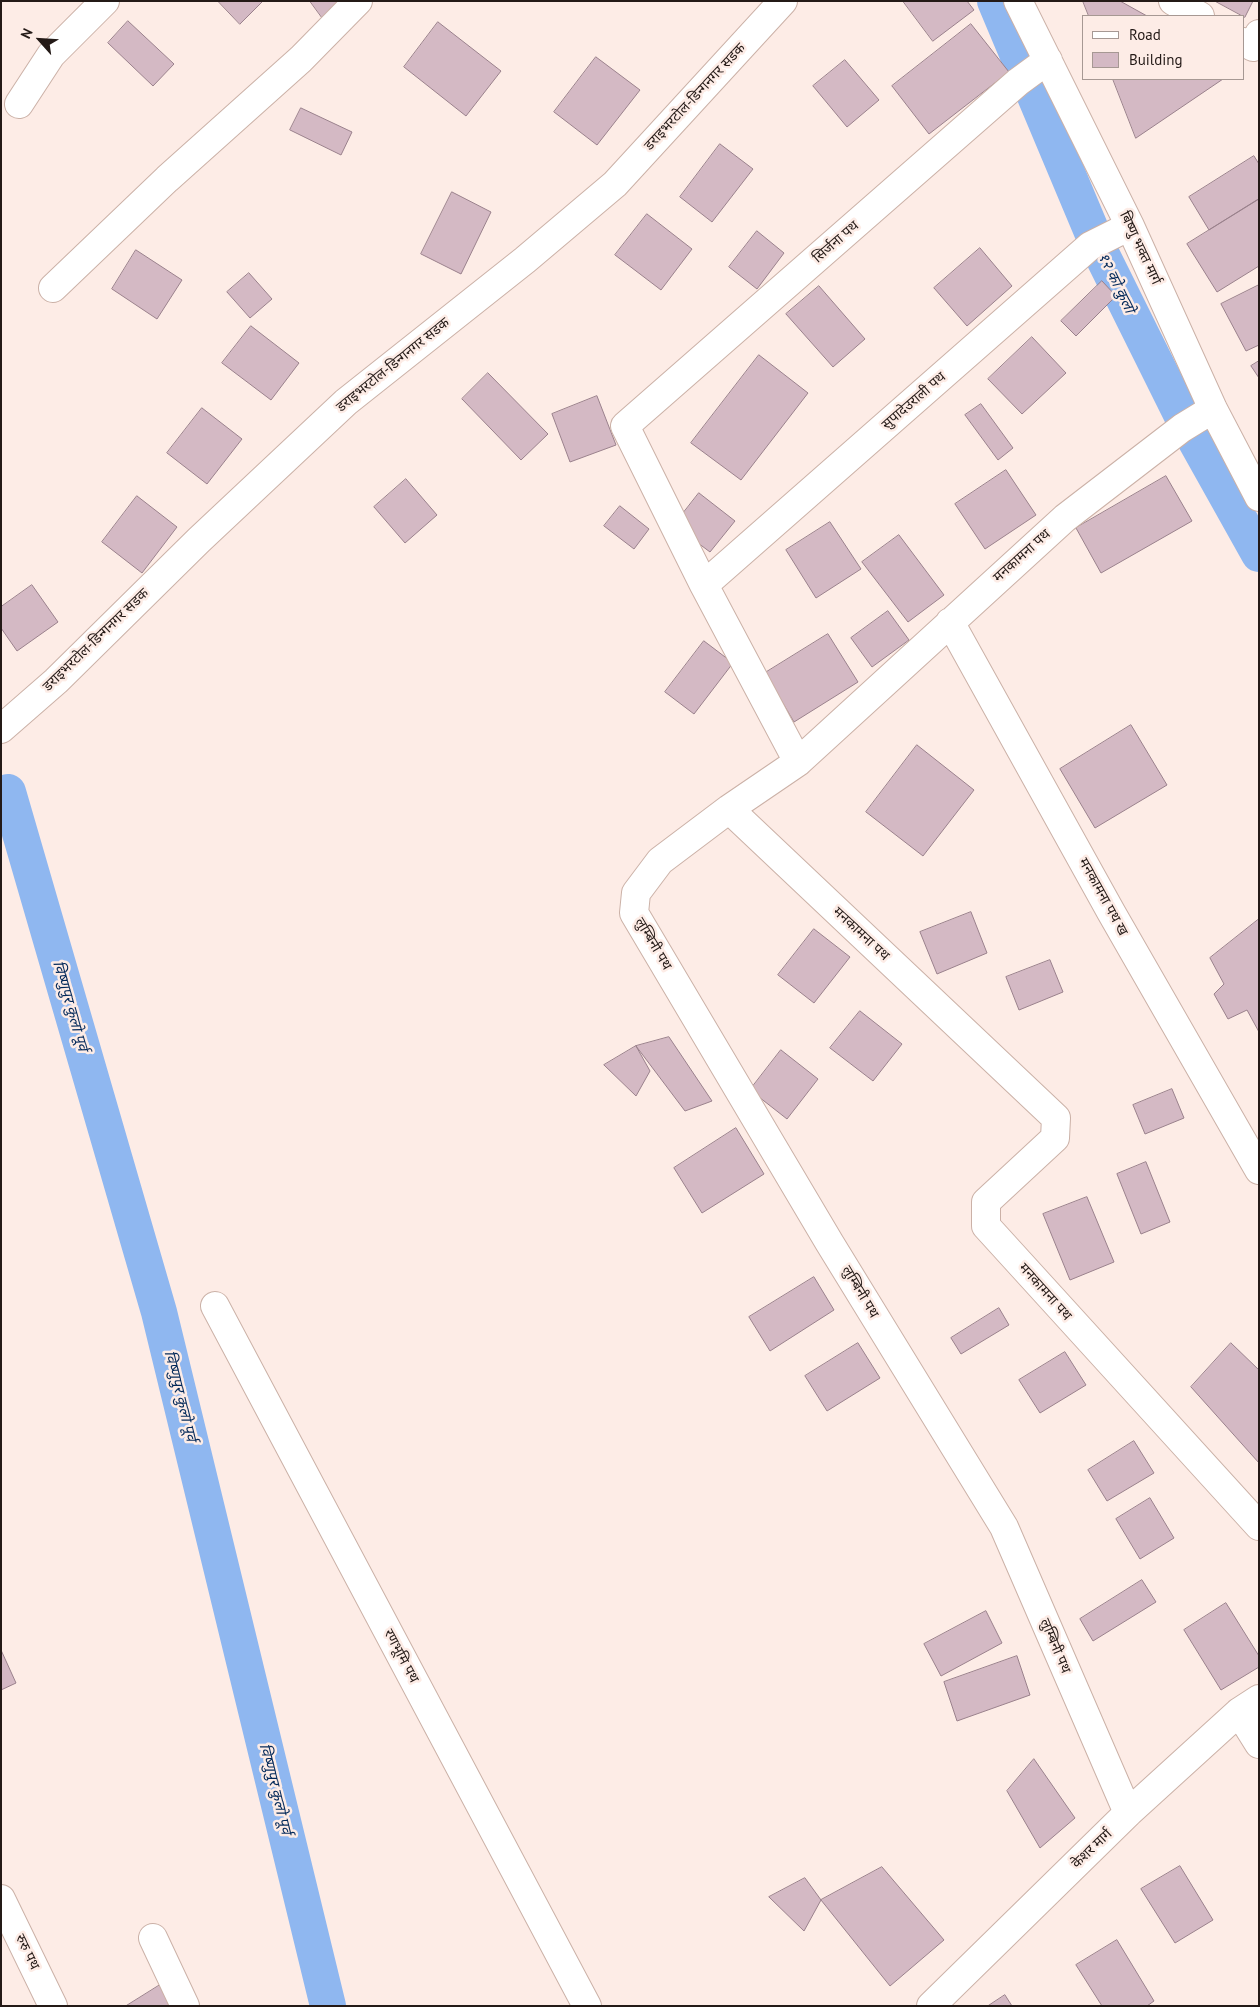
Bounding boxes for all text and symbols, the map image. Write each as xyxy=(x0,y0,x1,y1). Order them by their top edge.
north arrow xyxy=(15,15,65,65)
legend xyxy=(1082,15,1245,80)
text: N xyxy=(16,25,37,42)
text: Road xyxy=(1129,25,1161,44)
street label: डराइभरटोल-डिन्गनगर सडक xyxy=(641,40,749,154)
text: Building xyxy=(1129,50,1183,69)
street label: बिष्णु भक्त मार्ग xyxy=(1116,209,1164,287)
street label: सिर्जना पथ xyxy=(810,217,862,267)
water label: १२ को कुलो xyxy=(1094,250,1138,316)
street label: डराइभरटोल-डिन्गनगर सडक xyxy=(333,314,453,416)
street label: सुपादेउराली पथ xyxy=(879,369,949,433)
street label: मनकामना पथ xyxy=(990,526,1054,586)
street label: डराइभरटोल-डिन्गनगर सडक xyxy=(40,585,152,695)
street label: मनकामना पथ ख xyxy=(1075,855,1131,939)
street label: मनकामना पथ xyxy=(829,904,893,964)
street label: लुम्बिनी पथ xyxy=(631,915,675,973)
water label: विष्णुपुर कुलो पूर्व xyxy=(49,959,91,1053)
street label: मनकामना पथ xyxy=(1015,1260,1075,1324)
street label: लुम्बिनी पथ xyxy=(838,1263,882,1321)
water label: विष्णुपुर कुलो पूर्व xyxy=(160,1349,200,1443)
street label: लुम्बिनी पथ xyxy=(1036,1616,1074,1676)
street label: रणभूमि पथ xyxy=(380,1626,422,1686)
water label: विष्णुपुर कुलो पूर्व xyxy=(255,1742,295,1836)
street label: केशर मार्ग xyxy=(1068,1826,1116,1872)
street label: रुरु पथ xyxy=(11,1932,43,1972)

